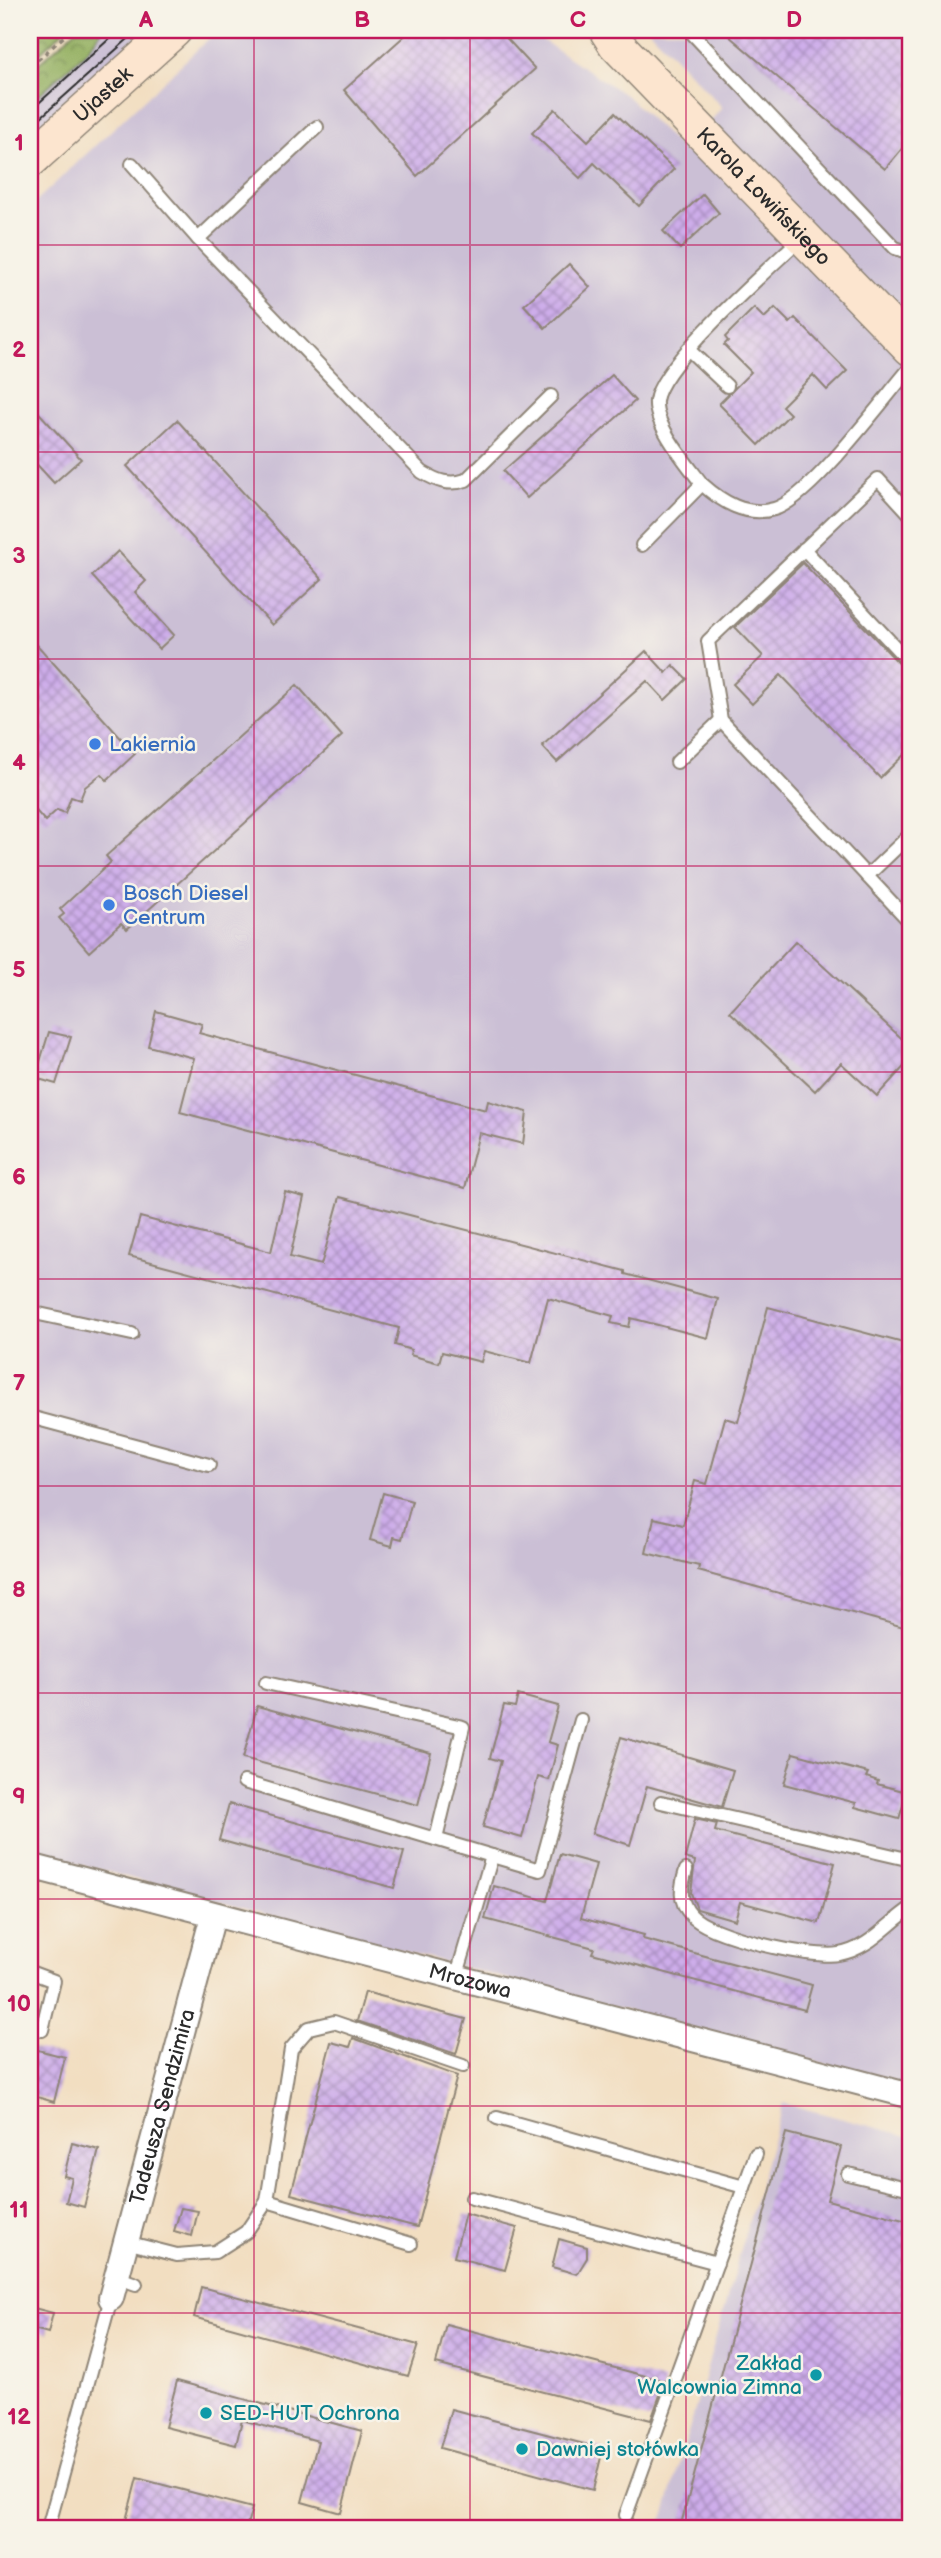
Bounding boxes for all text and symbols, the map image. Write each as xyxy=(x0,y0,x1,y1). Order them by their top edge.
text: A xyxy=(138,6,154,34)
text: B xyxy=(354,6,370,34)
text: C xyxy=(570,6,586,34)
text: D xyxy=(786,6,802,34)
street label: Ujastek xyxy=(68,61,138,128)
street label: Karola Łowińskiego xyxy=(691,123,836,271)
text: 1 xyxy=(14,129,24,157)
text: 2 xyxy=(12,336,26,364)
text: 3 xyxy=(12,542,26,570)
place label: Lakiernia xyxy=(109,732,196,757)
marker: Lakiernia xyxy=(87,736,103,752)
text: 4 xyxy=(12,749,26,777)
place label: Bosch Diesel Centrum xyxy=(123,881,248,930)
marker: Bosch Diesel Centrum xyxy=(101,897,117,913)
text: 5 xyxy=(12,956,26,984)
text: 6 xyxy=(12,1163,26,1191)
text: 7 xyxy=(13,1369,26,1397)
text: 8 xyxy=(12,1576,26,1604)
text: 9 xyxy=(12,1783,26,1811)
street label: Mrozowa xyxy=(426,1959,514,2004)
text: 10 xyxy=(7,1990,31,2018)
street label: Tadeusza Sendzimira xyxy=(125,2006,201,2207)
text: 11 xyxy=(9,2196,29,2224)
place label: Zakład Walcownia Zimna xyxy=(637,2351,802,2400)
marker: Zakład Walcownia Zimna xyxy=(808,2367,824,2383)
place label: SED-HUT Ochrona xyxy=(220,2401,400,2426)
text: 12 xyxy=(7,2403,31,2431)
marker: SED-HUT Ochrona xyxy=(198,2405,214,2421)
place label: Dawniej stołówka xyxy=(536,2437,699,2462)
marker: Dawniej stołówka xyxy=(514,2441,530,2457)

